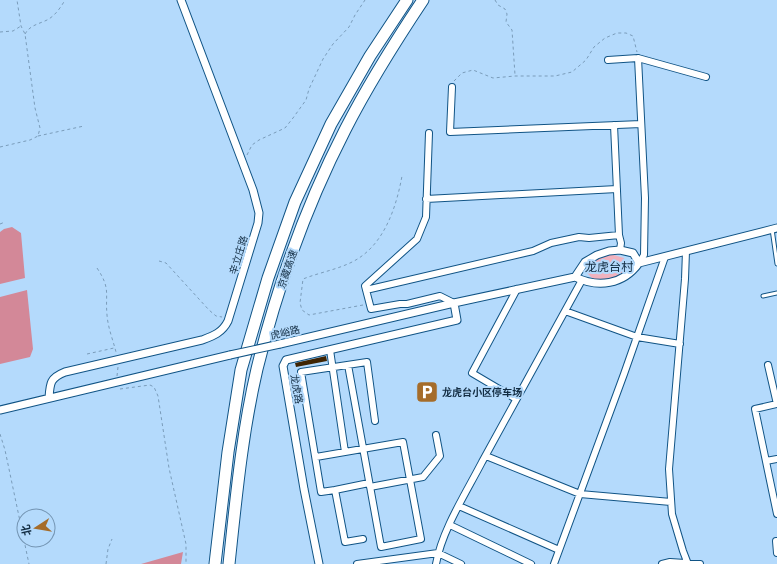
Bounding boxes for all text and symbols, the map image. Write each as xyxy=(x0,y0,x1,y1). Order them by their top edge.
street label: 辛立庄路 xyxy=(226,234,251,276)
street label: 京藏高速 xyxy=(275,248,300,290)
district label: 龙虎台村 xyxy=(585,260,634,274)
street label: 虎峪路 xyxy=(269,323,301,342)
street label: 龙虎路 xyxy=(288,373,306,405)
parking icon: 龙虎台小区停车场 xyxy=(414,379,440,405)
place label: 龙虎台小区停车场 xyxy=(442,386,522,399)
north arrow xyxy=(16,508,56,548)
text: 北 xyxy=(19,523,34,537)

